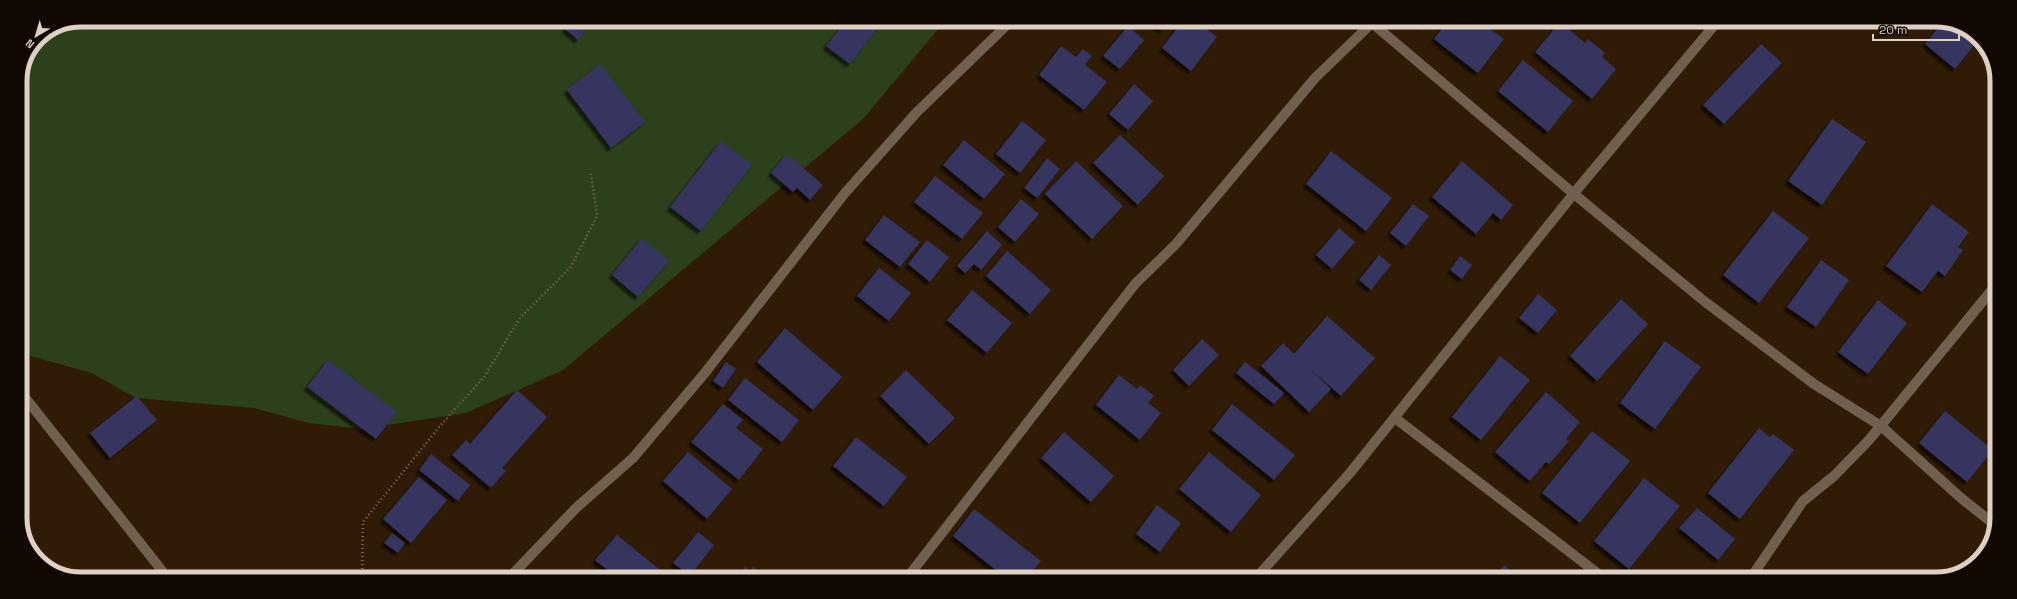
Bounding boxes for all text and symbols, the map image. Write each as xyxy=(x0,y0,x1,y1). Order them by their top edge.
north arrow xyxy=(16,16,56,56)
scale bar xyxy=(1873,16,1959,42)
text: 20 m xyxy=(1879,22,1907,38)
text: N xyxy=(23,36,37,52)

